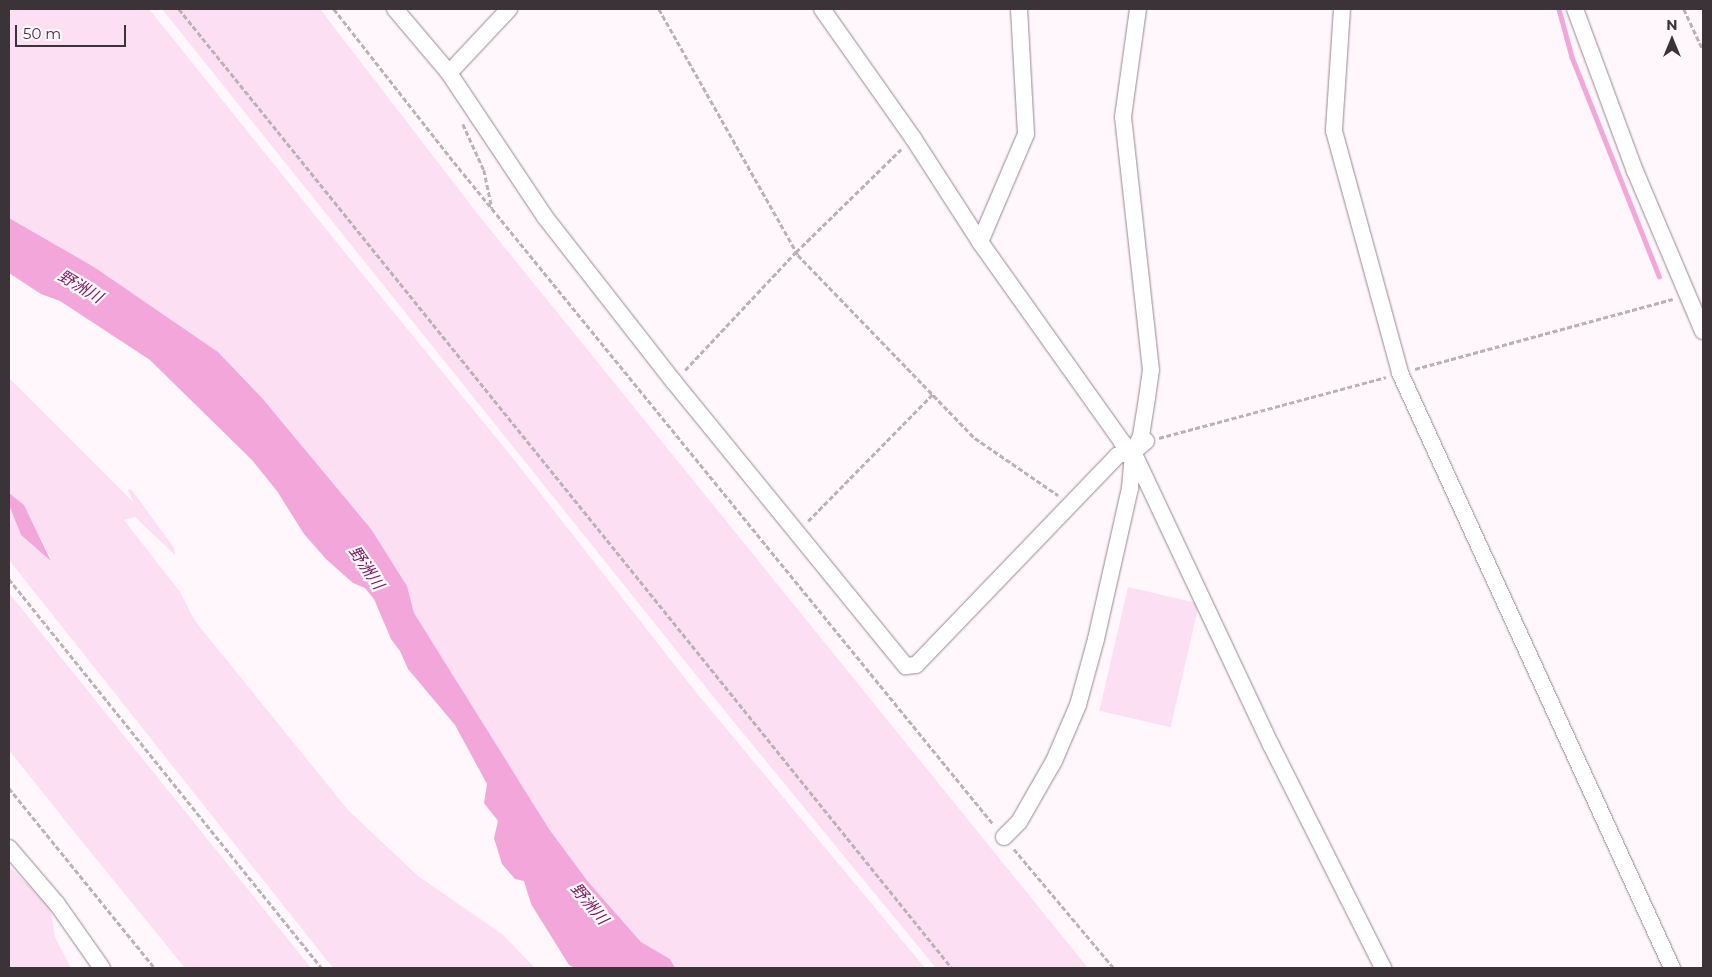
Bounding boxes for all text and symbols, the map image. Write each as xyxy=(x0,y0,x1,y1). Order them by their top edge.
scale bar xyxy=(18,15,129,47)
north arrow xyxy=(1647,15,1697,65)
text: N xyxy=(1666,16,1678,34)
text: 50 m xyxy=(23,24,61,43)
water label: 野洲川 xyxy=(54,266,106,308)
water label: 野洲川 xyxy=(345,543,387,593)
water label: 野洲川 xyxy=(566,879,612,929)

